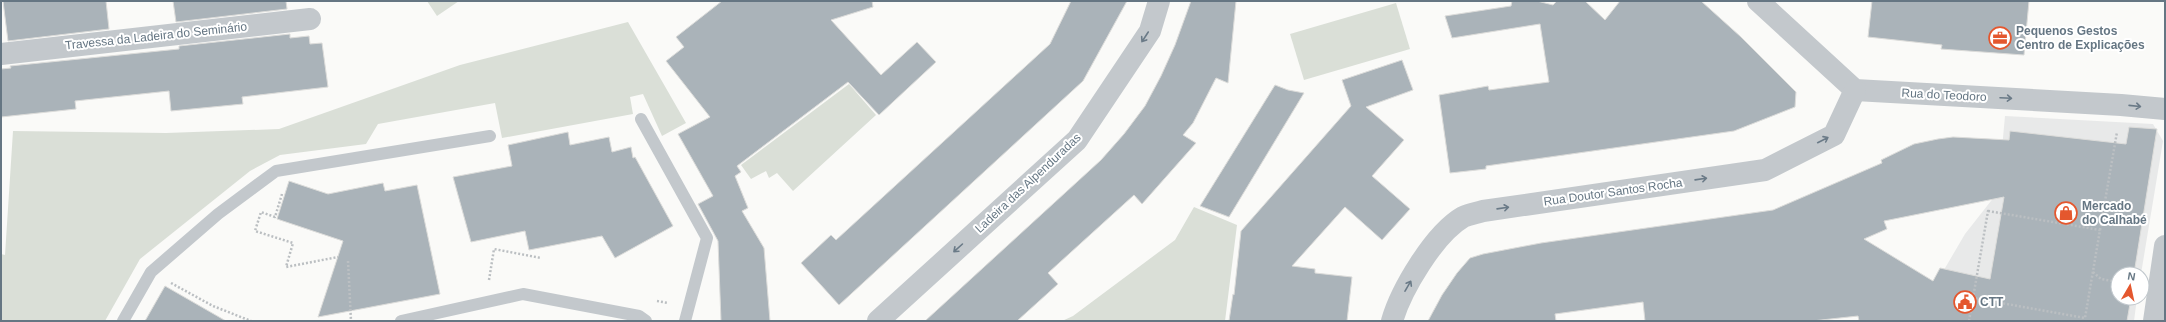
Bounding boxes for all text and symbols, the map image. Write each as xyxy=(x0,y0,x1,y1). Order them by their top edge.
street label: Travessa da Ladeira do Seminário xyxy=(64,19,248,53)
place label: Pequenos Gestos Centro de Explicações xyxy=(2016,24,2145,52)
office icon: Pequenos Gestos Centro de Explicações xyxy=(1987,25,2013,51)
one-way arrow xyxy=(1141,31,1149,43)
street label: Rua do Teodoro xyxy=(1901,86,1987,104)
one-way arrow xyxy=(1999,95,2012,102)
one-way arrow xyxy=(2128,102,2141,110)
street label: Ladeira das Alpenduradas xyxy=(972,130,1084,236)
one-way arrow xyxy=(1817,136,1829,144)
street label: Rua Doutor Santos Rocha xyxy=(1543,175,1684,209)
one-way arrow xyxy=(1694,175,1707,183)
place label: Mercado do Calhabé xyxy=(2082,199,2147,227)
shop icon: Mercado do Calhabé xyxy=(2053,200,2079,226)
one-way arrow xyxy=(1496,204,1509,212)
one-way arrow xyxy=(954,243,964,252)
north arrow xyxy=(2110,266,2150,306)
text: N xyxy=(2127,270,2136,283)
one-way arrow xyxy=(1405,280,1413,292)
public building icon: CTT xyxy=(1952,289,1978,315)
place label: CTT xyxy=(1980,295,2004,309)

